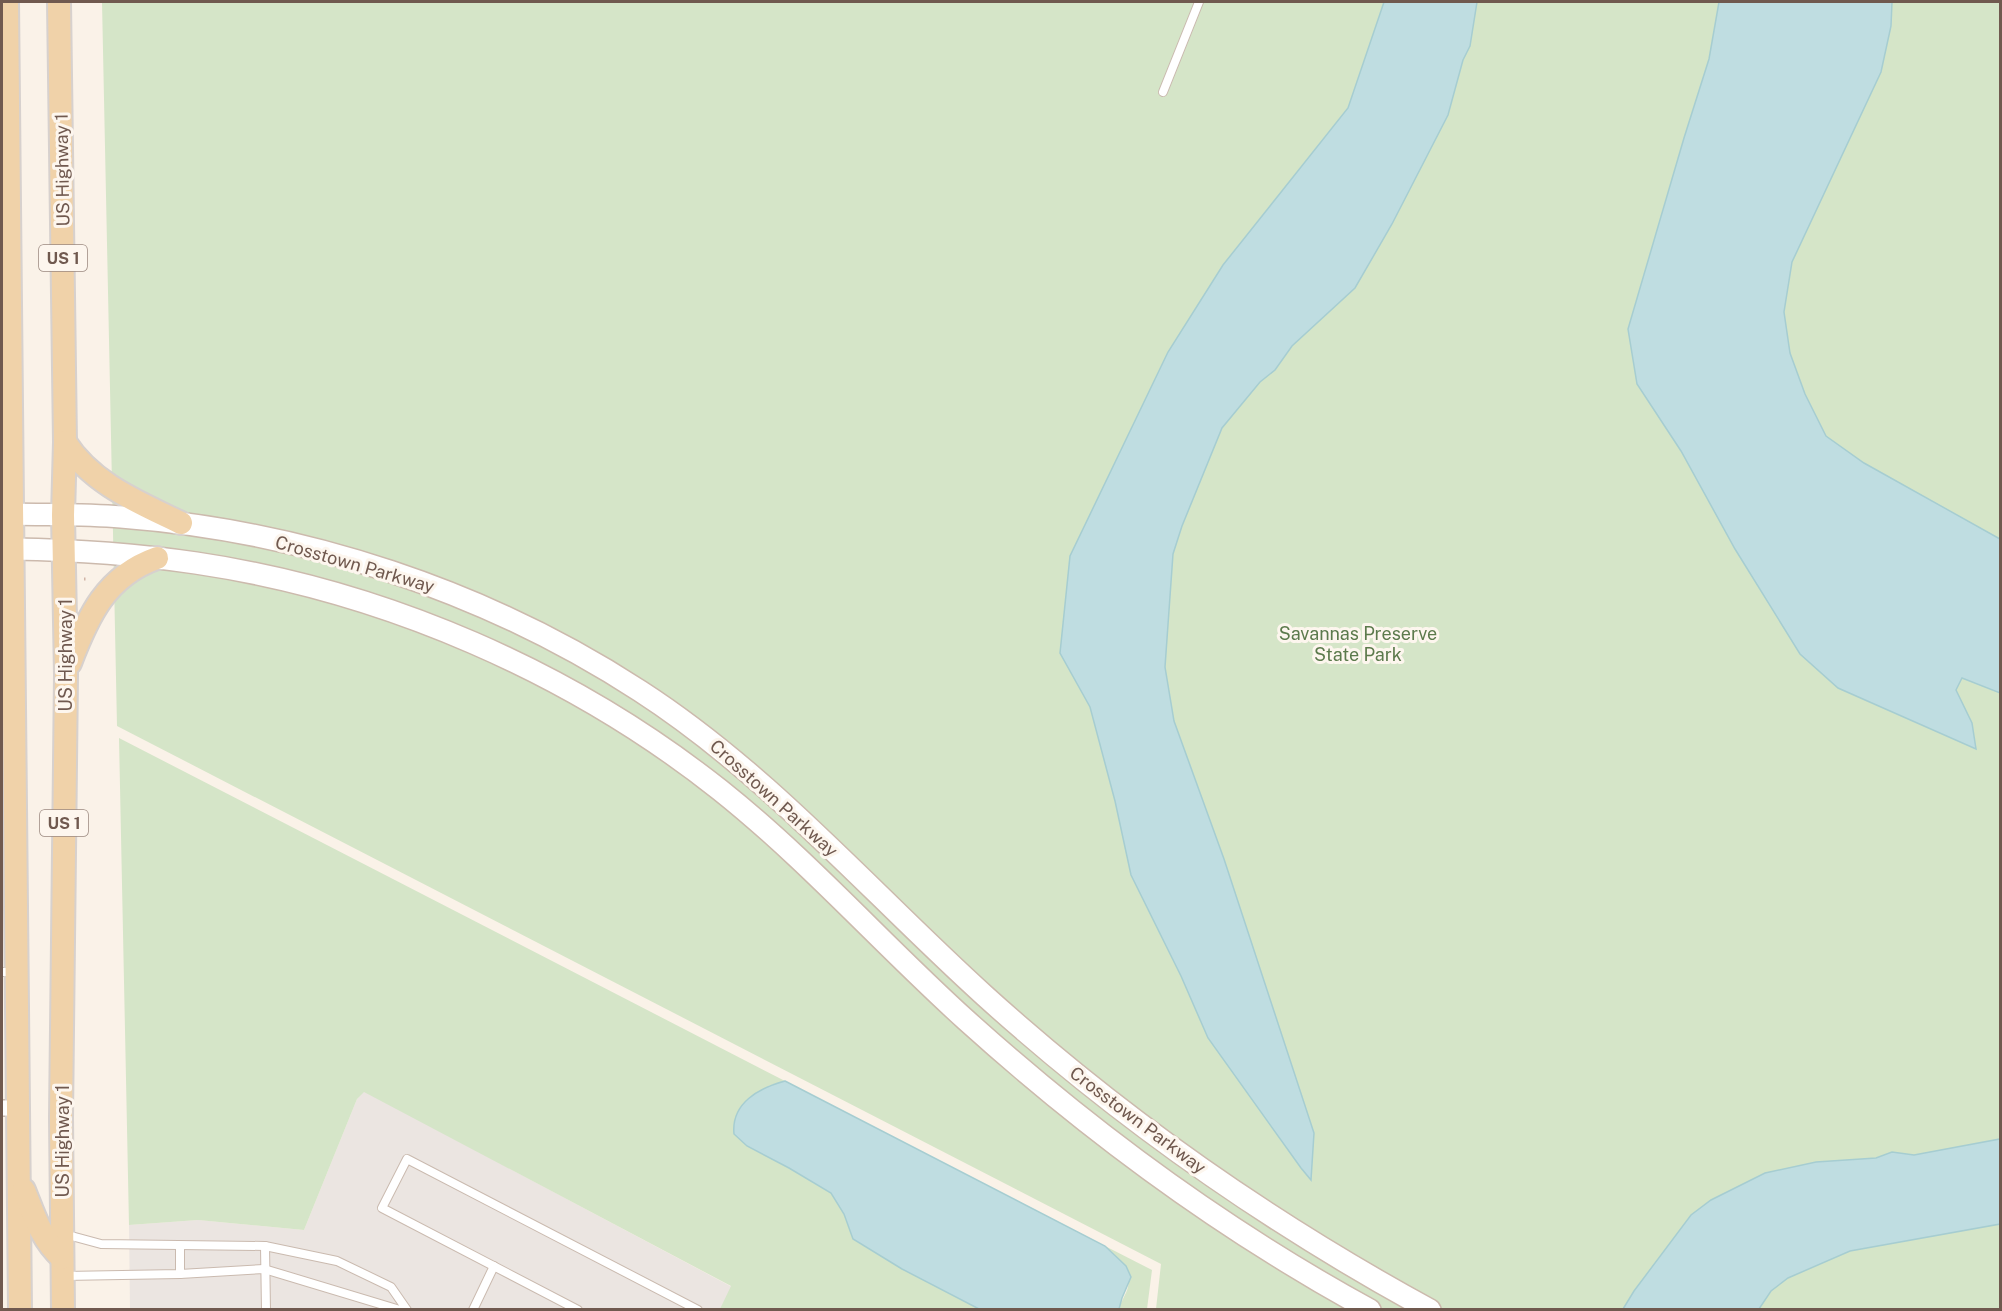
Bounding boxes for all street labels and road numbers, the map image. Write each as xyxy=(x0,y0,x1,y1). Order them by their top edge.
street label: US Highway 1 xyxy=(51,113,73,227)
road number: US 1 xyxy=(39,245,87,271)
street label: Crosstown Parkway xyxy=(273,531,437,597)
street label: US Highway 1 xyxy=(55,598,76,712)
street label: Crosstown Parkway xyxy=(706,735,843,861)
road number: US 1 xyxy=(40,810,88,836)
street label: Crosstown Parkway xyxy=(1066,1062,1210,1178)
street label: US Highway 1 xyxy=(52,1084,73,1198)

